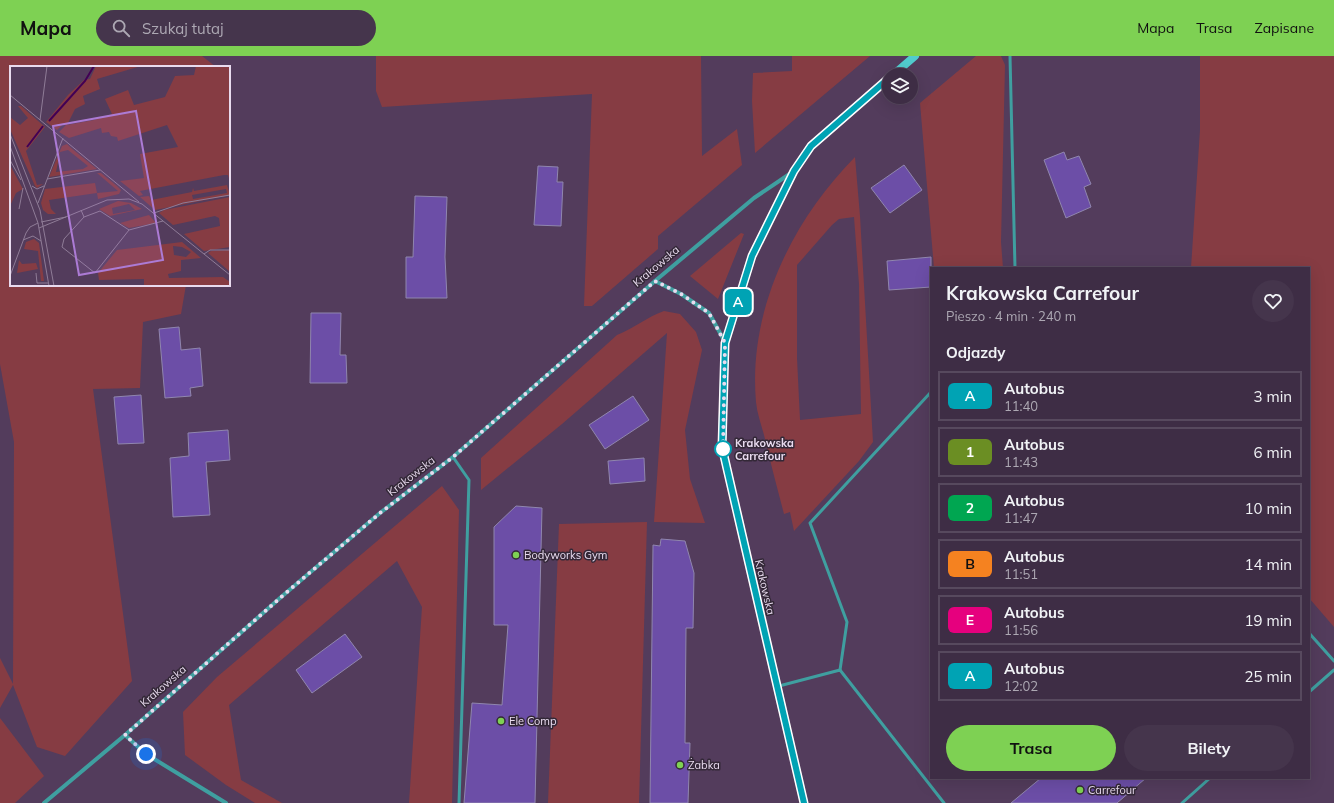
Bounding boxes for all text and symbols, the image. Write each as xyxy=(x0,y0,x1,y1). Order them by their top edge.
search box xyxy=(96,10,376,46)
text: Mapa xyxy=(20,16,72,40)
icon: search xyxy=(110,17,132,39)
text: Szukaj tutaj xyxy=(142,19,224,38)
text: Mapa xyxy=(1137,19,1174,37)
text: Trasa xyxy=(1196,19,1233,37)
text: Zapisane xyxy=(1255,19,1314,37)
inset map xyxy=(10,66,230,286)
map controls xyxy=(882,68,918,104)
button: layers xyxy=(882,68,918,104)
street label: Krakowska xyxy=(630,243,682,289)
button: heart xyxy=(1252,280,1294,322)
text: Krakowska Carrefour xyxy=(946,281,1139,305)
line badge: A xyxy=(725,289,751,315)
text: A xyxy=(733,293,743,311)
text: Pieszo · 4 min · 240 m xyxy=(946,308,1076,324)
text: Odjazdy xyxy=(946,343,1006,362)
text: Autobus xyxy=(1004,379,1064,398)
text: A xyxy=(965,387,975,405)
text: 3 min xyxy=(1254,387,1292,406)
text: 11:40 xyxy=(1004,398,1038,414)
text: Autobus xyxy=(1004,435,1064,454)
place label: Krakowska Carrefour xyxy=(735,436,794,463)
marker: Krakowska Carrefour xyxy=(714,440,732,458)
text: 1 xyxy=(966,443,974,461)
text: 6 min xyxy=(1254,443,1292,462)
street label: Krakowska xyxy=(384,453,438,499)
text: 11:43 xyxy=(1004,454,1038,470)
text: Autobus xyxy=(1004,491,1064,510)
text: 2 xyxy=(966,499,974,517)
text: 10 min xyxy=(1245,499,1292,518)
text: 11:47 xyxy=(1004,510,1038,526)
text: Autobus xyxy=(1004,547,1064,566)
place label: Bodyworks Gym xyxy=(524,548,608,562)
marker: Bodyworks Gym xyxy=(511,550,521,560)
text: B xyxy=(965,555,975,573)
text: 14 min xyxy=(1245,555,1292,574)
street label: Krakowska xyxy=(752,558,778,616)
text: 11:51 xyxy=(1004,566,1038,582)
text: Autobus xyxy=(1004,603,1064,622)
text: E xyxy=(966,611,974,629)
text: 19 min xyxy=(1245,611,1292,630)
text: 11:56 xyxy=(1004,622,1038,638)
text: Autobus xyxy=(1004,659,1064,678)
street label: Krakowska xyxy=(137,662,189,710)
text: A xyxy=(965,667,975,685)
text: 25 min xyxy=(1245,667,1292,686)
text: 12:02 xyxy=(1004,678,1038,694)
place label: Ele Comp xyxy=(509,714,557,728)
marker: Ele Comp xyxy=(496,716,506,726)
button: Trasa xyxy=(946,725,1116,771)
button: Bilety xyxy=(1124,725,1294,771)
your location xyxy=(136,744,156,764)
place label: Żabka xyxy=(688,758,720,772)
marker: Żabka xyxy=(675,760,685,770)
place label: Carrefour xyxy=(1088,783,1136,797)
marker: Carrefour xyxy=(1075,785,1085,795)

